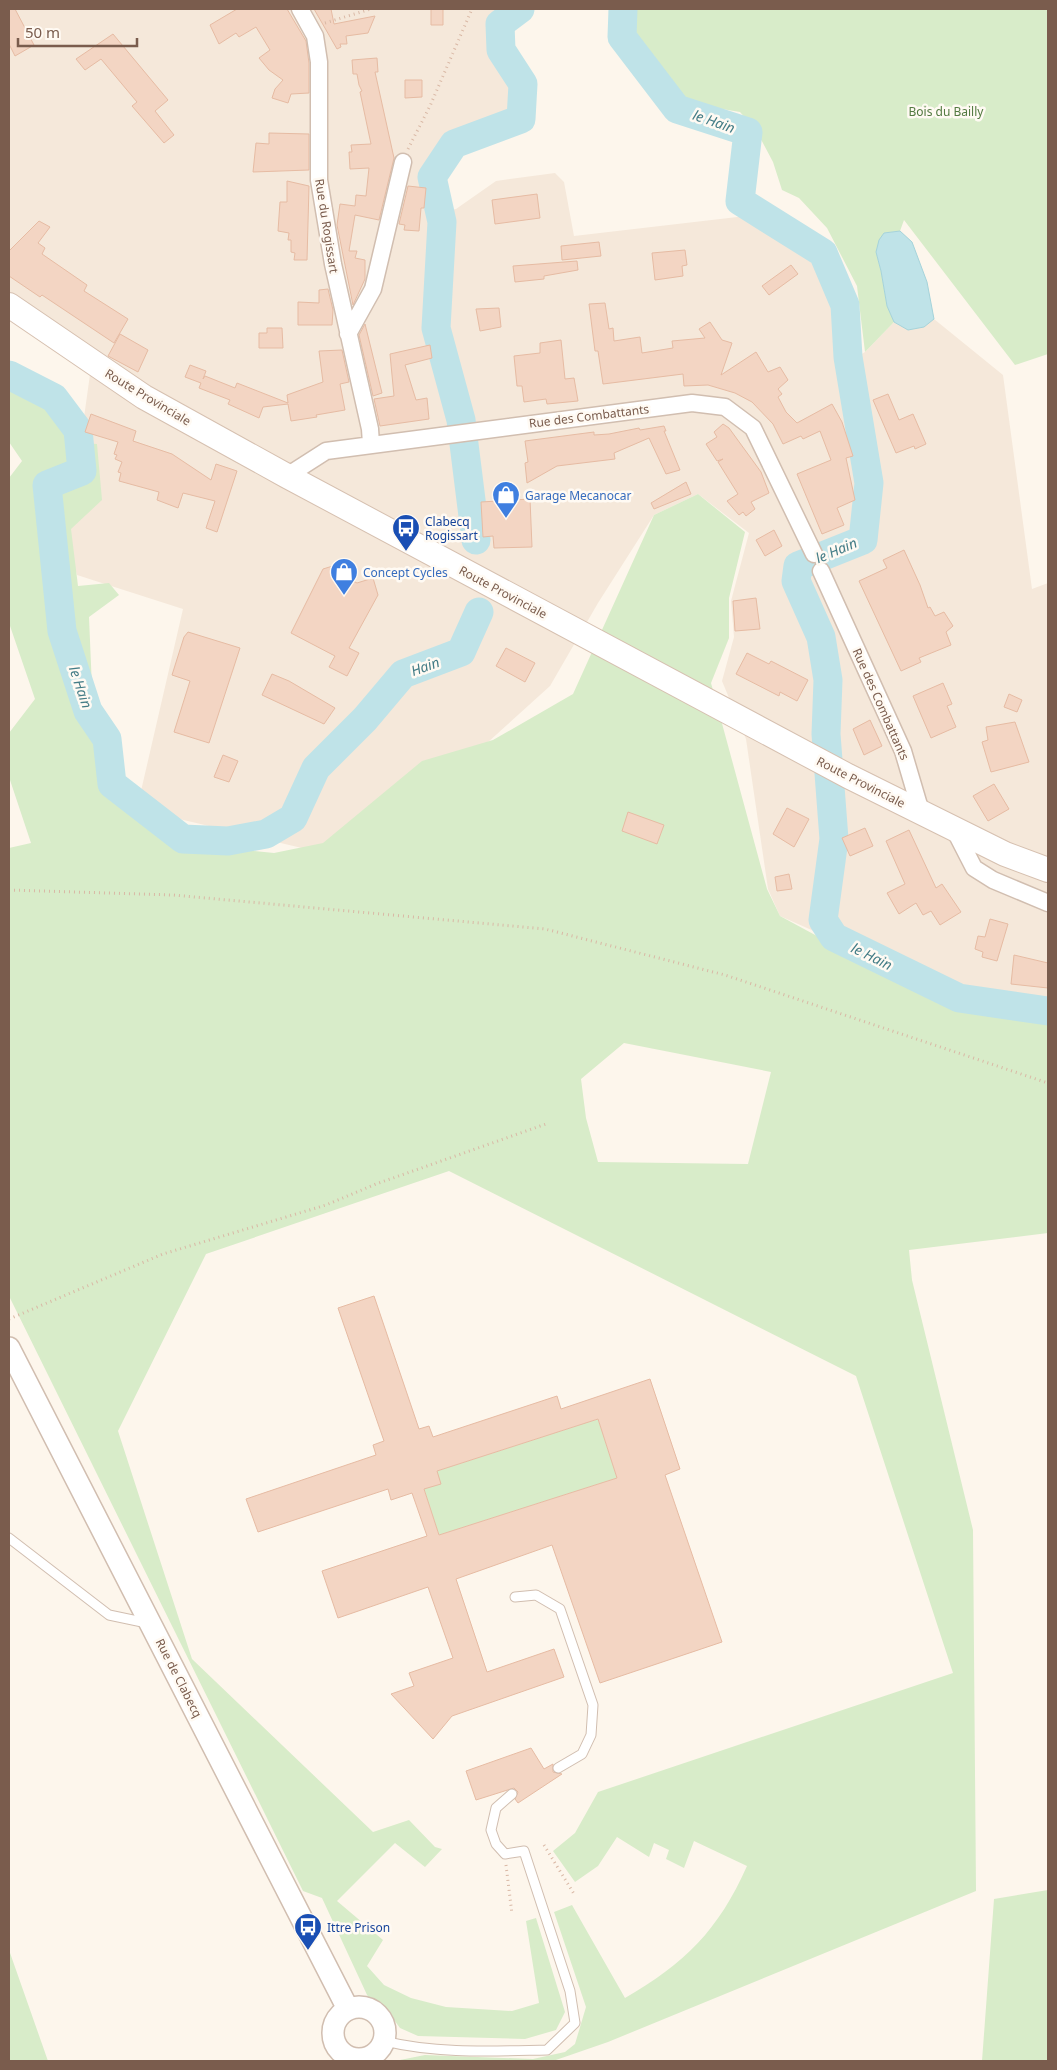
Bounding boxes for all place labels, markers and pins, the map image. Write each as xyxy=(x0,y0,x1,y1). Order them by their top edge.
shop icon: Garage Mecanocar xyxy=(491,480,521,519)
place label: Garage Mecanocar xyxy=(525,487,631,504)
bus stop icon: Clabecq Rogissart xyxy=(391,513,421,552)
place label: Clabecq Rogissart xyxy=(425,513,478,544)
shop icon: Concept Cycles xyxy=(329,557,359,596)
place label: Concept Cycles xyxy=(363,564,448,581)
bus stop icon: Ittre Prison xyxy=(293,1912,323,1951)
place label: Ittre Prison xyxy=(327,1919,390,1936)

